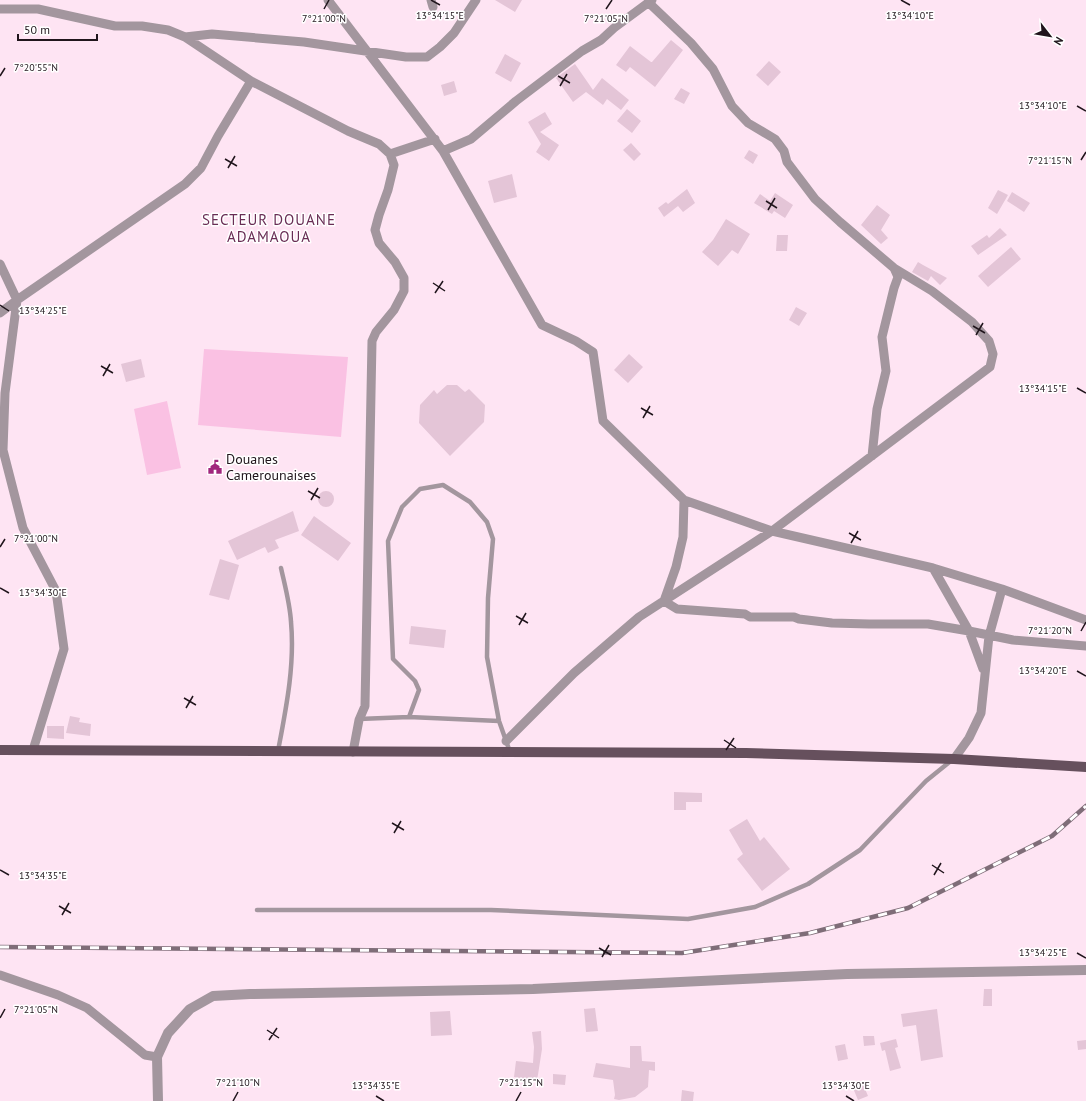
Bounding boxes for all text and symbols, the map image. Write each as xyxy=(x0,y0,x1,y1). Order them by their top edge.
text: 13°34'15"E xyxy=(416,9,464,22)
text: 13°34'10"E xyxy=(886,9,934,22)
text: 7°21'00"N xyxy=(302,12,346,25)
text: 7°21'05"N xyxy=(584,12,628,25)
scale bar xyxy=(18,16,97,42)
north arrow xyxy=(1030,16,1070,56)
text: 50 m xyxy=(24,22,50,37)
text: N xyxy=(1051,34,1066,48)
text: 7°20'55"N xyxy=(14,61,58,74)
text: 13°34'10"E xyxy=(1019,99,1067,112)
text: 7°21'15"N xyxy=(1028,154,1072,167)
district label: SECTEUR DOUANE ADAMAOUA xyxy=(202,210,336,246)
text: 13°34'25"E xyxy=(19,304,67,317)
text: 13°34'15"E xyxy=(1019,382,1067,395)
place label: Douanes Camerounaises xyxy=(226,450,316,484)
public building icon: Douanes Camerounaises xyxy=(207,459,223,475)
text: 7°21'00"N xyxy=(14,532,58,545)
text: 13°34'30"E xyxy=(19,586,67,599)
text: 7°21'20"N xyxy=(1028,624,1072,637)
text: 13°34'20"E xyxy=(1019,664,1067,677)
text: 13°34'35"E xyxy=(19,869,67,882)
text: 13°34'25"E xyxy=(1019,946,1067,959)
text: 7°21'05"N xyxy=(14,1003,58,1016)
text: 7°21'10"N xyxy=(216,1076,260,1089)
text: 7°21'15"N xyxy=(499,1076,543,1089)
text: 13°34'35"E xyxy=(352,1079,400,1092)
text: 13°34'30"E xyxy=(822,1079,870,1092)

